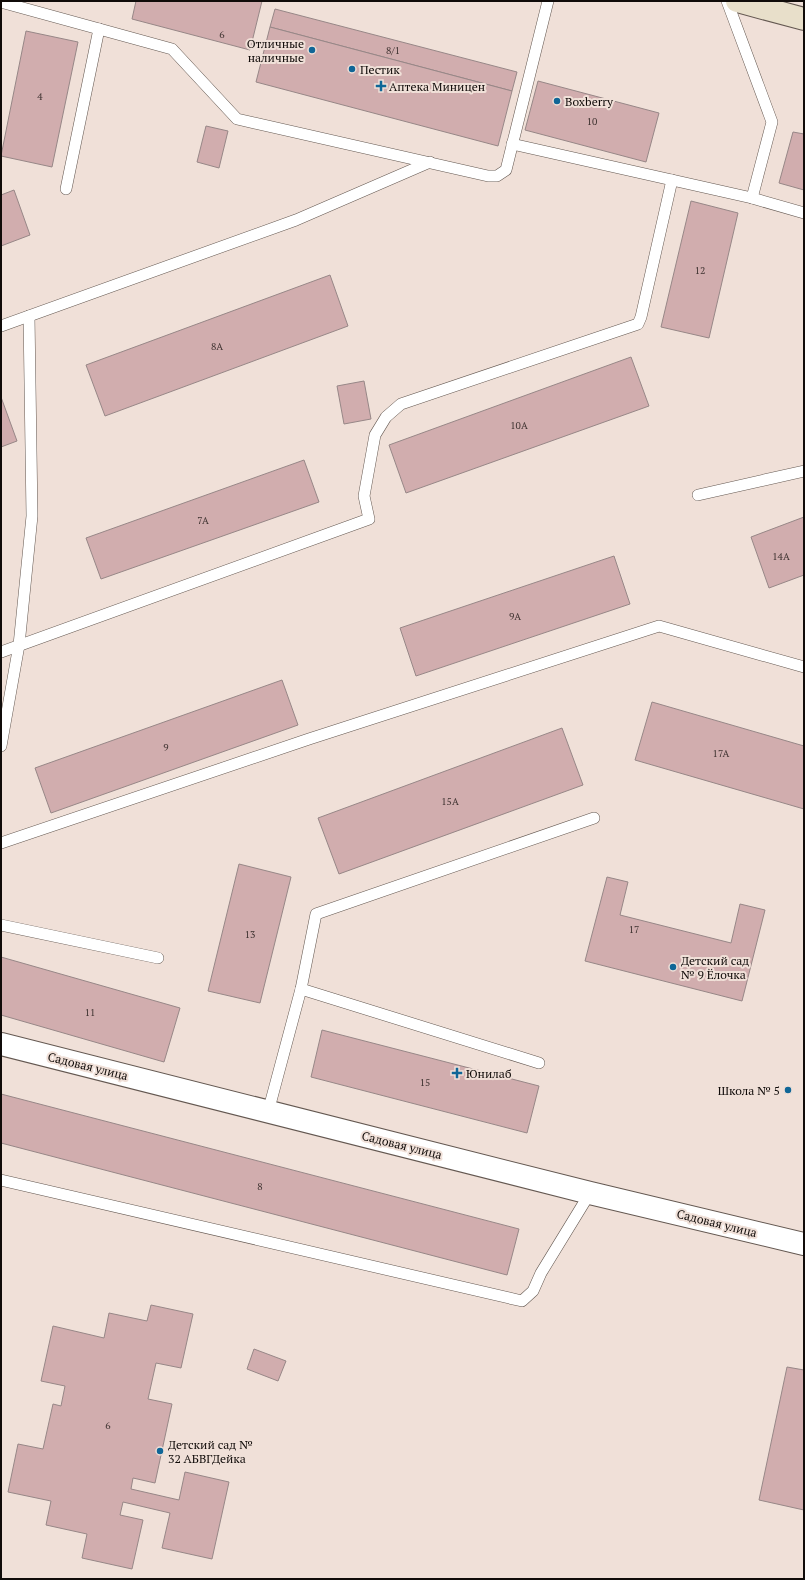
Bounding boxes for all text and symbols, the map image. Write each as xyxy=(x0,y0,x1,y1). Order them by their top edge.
house number: 6 xyxy=(219,28,225,41)
place label: Отличные наличные xyxy=(247,36,304,65)
house number: 8/1 xyxy=(386,44,400,57)
marker: Отличные наличные xyxy=(307,45,317,55)
place label: Пестик xyxy=(360,62,400,77)
marker: Пестик xyxy=(347,64,357,74)
place label: Аптека Миницен xyxy=(389,79,485,94)
marker: Аптека Миницен xyxy=(376,81,386,91)
house number: 4 xyxy=(37,90,43,103)
place label: Boxberry xyxy=(565,94,614,109)
marker: Boxberry xyxy=(552,96,562,106)
house number: 10 xyxy=(587,115,597,128)
house number: 12 xyxy=(695,264,705,277)
house number: 8А xyxy=(211,340,223,353)
house number: 10А xyxy=(510,419,528,432)
house number: 7А xyxy=(197,514,209,527)
house number: 14А xyxy=(772,550,790,563)
house number: 9А xyxy=(509,610,521,623)
house number: 9 xyxy=(163,741,169,754)
house number: 17А xyxy=(713,747,730,760)
house number: 15А xyxy=(441,795,459,808)
house number: 17 xyxy=(629,923,639,936)
house number: 13 xyxy=(245,928,255,941)
place label: Детский сад № 9 Ёлочка xyxy=(681,953,749,982)
marker: Детский сад № 9 Ёлочка xyxy=(668,962,678,972)
house number: 11 xyxy=(85,1006,95,1019)
street label: Садовая улица xyxy=(46,1049,130,1083)
place label: Юнилаб xyxy=(466,1066,511,1081)
marker: Юнилаб xyxy=(451,1067,463,1079)
house number: 15 xyxy=(420,1076,430,1089)
place label: Школа № 5 xyxy=(718,1083,780,1098)
marker: Школа № 5 xyxy=(783,1085,793,1095)
street label: Садовая улица xyxy=(360,1128,444,1162)
house number: 8 xyxy=(257,1180,263,1193)
street label: Садовая улица xyxy=(675,1206,759,1240)
house number: 6 xyxy=(105,1419,111,1432)
place label: Детский сад № 32 АБВГДейка xyxy=(168,1437,253,1466)
marker: Детский сад № 32 АБВГДейка xyxy=(155,1446,165,1456)

